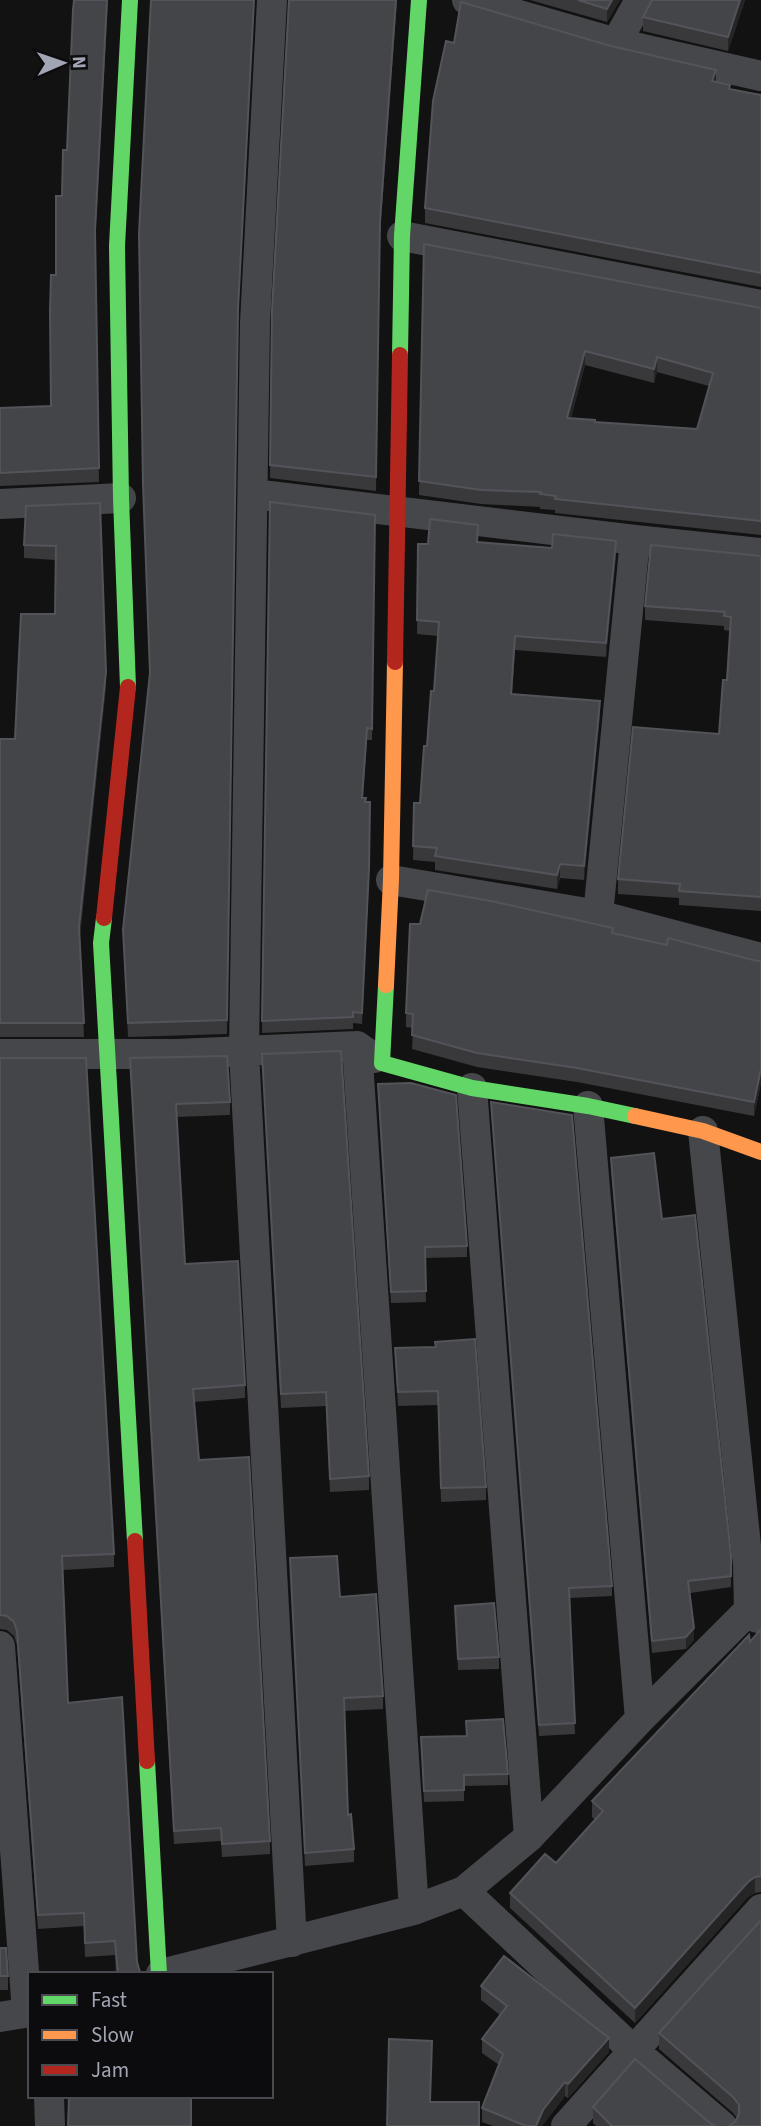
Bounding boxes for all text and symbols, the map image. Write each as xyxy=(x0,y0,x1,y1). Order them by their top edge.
north arrow xyxy=(28,28,98,98)
text: N xyxy=(65,56,92,69)
legend xyxy=(28,1972,273,2098)
text: Fast xyxy=(91,1985,127,2015)
text: Slow xyxy=(91,2020,134,2050)
text: Jam xyxy=(91,2055,129,2085)

